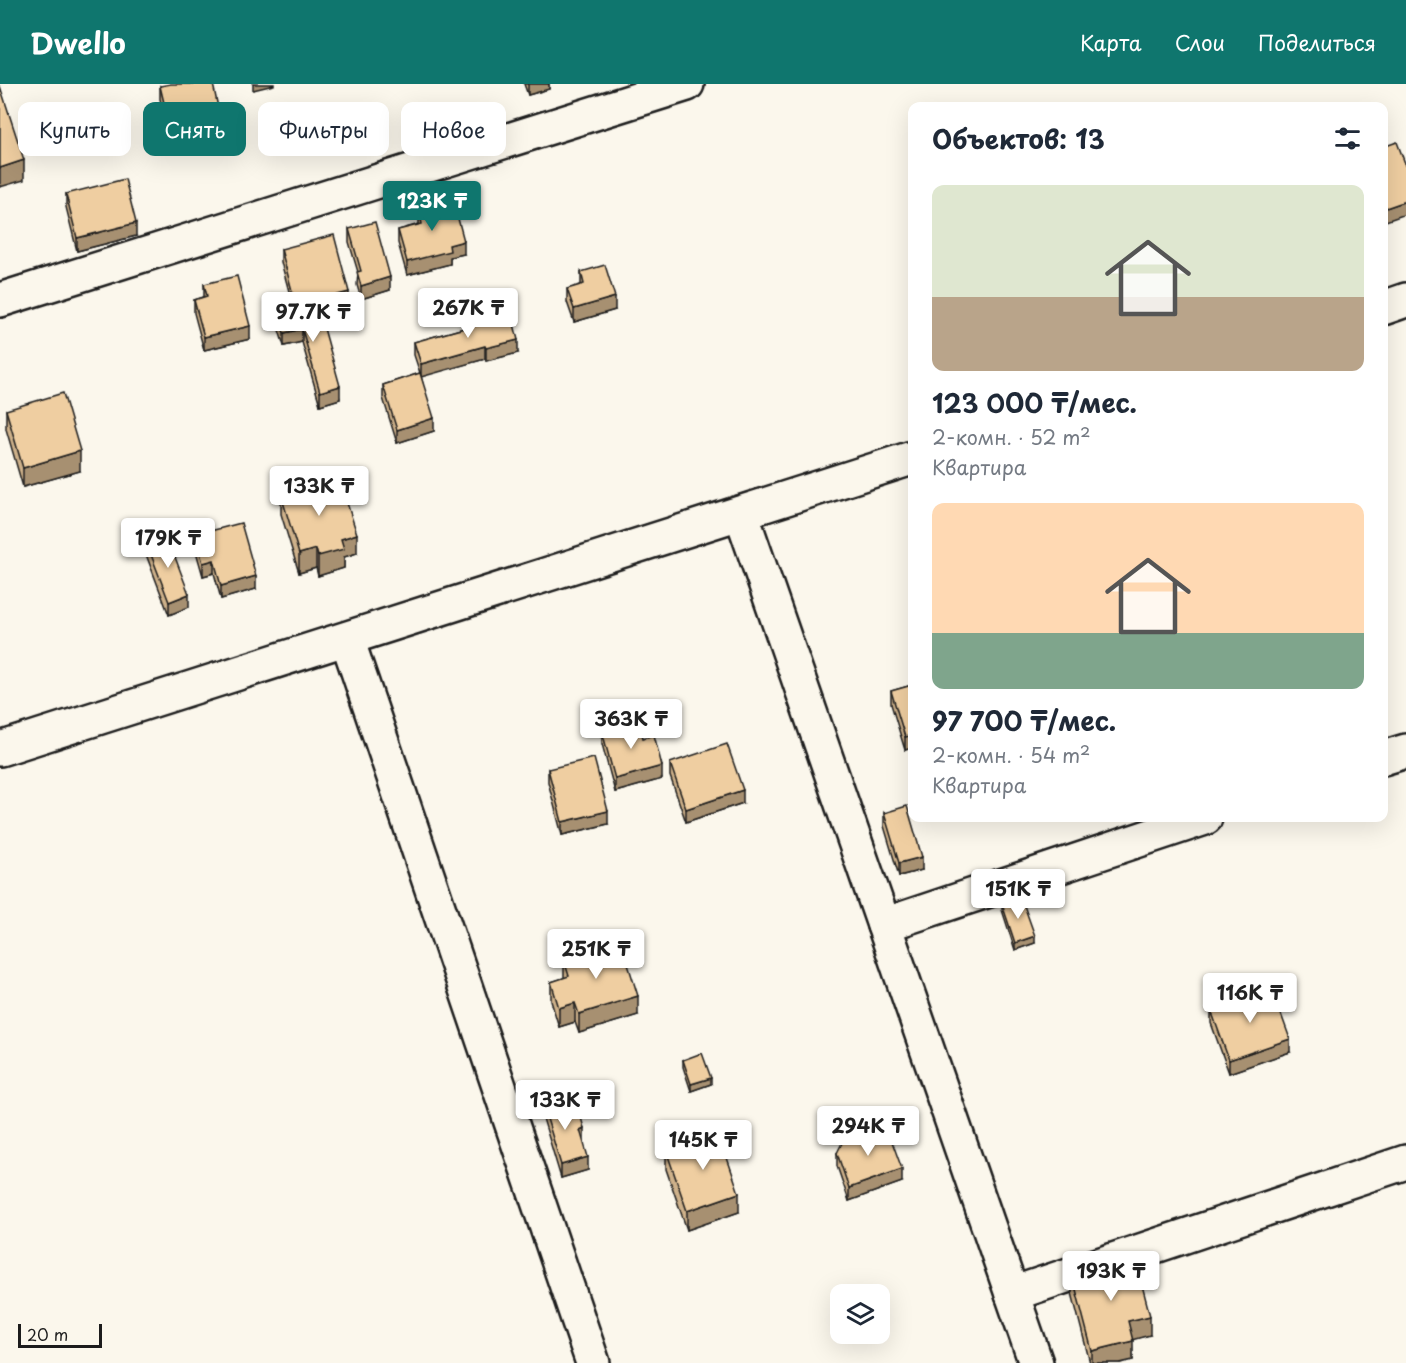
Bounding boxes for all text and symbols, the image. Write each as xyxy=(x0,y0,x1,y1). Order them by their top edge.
text: Dwello xyxy=(30,21,126,64)
text: Карта xyxy=(1080,26,1142,58)
text: Слои xyxy=(1175,26,1225,58)
text: Поделиться xyxy=(1258,26,1376,58)
chip: Купить xyxy=(18,102,131,156)
chip: Снять xyxy=(143,102,246,156)
chip: Фильтры xyxy=(258,102,389,156)
chip: Новое xyxy=(401,102,506,156)
text: Объектов: 13 xyxy=(932,119,1105,158)
icon: filters xyxy=(1331,122,1364,155)
pin: 123K ₸ xyxy=(383,181,481,232)
text: 123K ₸ xyxy=(397,185,467,215)
icon: home xyxy=(1094,224,1202,332)
pin: 267K ₸ xyxy=(419,288,517,339)
pin: 97.7K ₸ xyxy=(258,292,368,343)
text: 267K ₸ xyxy=(432,292,504,322)
text: 97.7K ₸ xyxy=(275,296,351,326)
text: 123 000 ₸/мес. xyxy=(932,383,1137,422)
text: 2-комн. · 52 m² xyxy=(932,422,1091,452)
text: Квартира xyxy=(932,452,1026,482)
pin: 133K ₸ xyxy=(270,466,368,517)
text: 133K ₸ xyxy=(284,470,354,500)
pin: 179K ₸ xyxy=(119,518,217,569)
text: 179K ₸ xyxy=(135,522,201,552)
icon: home xyxy=(1094,542,1202,650)
pin: 363K ₸ xyxy=(582,699,680,750)
text: 97 700 ₸/мес. xyxy=(932,701,1116,740)
text: 363K ₸ xyxy=(594,703,668,733)
text: 2-комн. · 54 m² xyxy=(932,740,1090,770)
text: Квартира xyxy=(932,770,1026,800)
pin: 151K ₸ xyxy=(969,869,1067,920)
text: 151K ₸ xyxy=(985,873,1051,903)
pin: 251K ₸ xyxy=(547,929,645,980)
text: 251K ₸ xyxy=(561,933,631,963)
pin: 116K ₸ xyxy=(1201,973,1299,1024)
text: 116K ₸ xyxy=(1217,977,1283,1007)
pin: 133K ₸ xyxy=(516,1080,614,1131)
text: 133K ₸ xyxy=(530,1084,600,1114)
pin: 294K ₸ xyxy=(819,1106,917,1157)
text: 294K ₸ xyxy=(831,1110,905,1140)
pin: 145K ₸ xyxy=(654,1120,752,1171)
text: 145K ₸ xyxy=(669,1124,737,1154)
pin: 193K ₸ xyxy=(1062,1251,1160,1302)
text: 193K ₸ xyxy=(1076,1255,1146,1285)
map controls xyxy=(830,1284,890,1344)
button: layers xyxy=(830,1284,890,1344)
scale bar xyxy=(18,1321,102,1348)
text: 20 m xyxy=(27,1322,68,1346)

